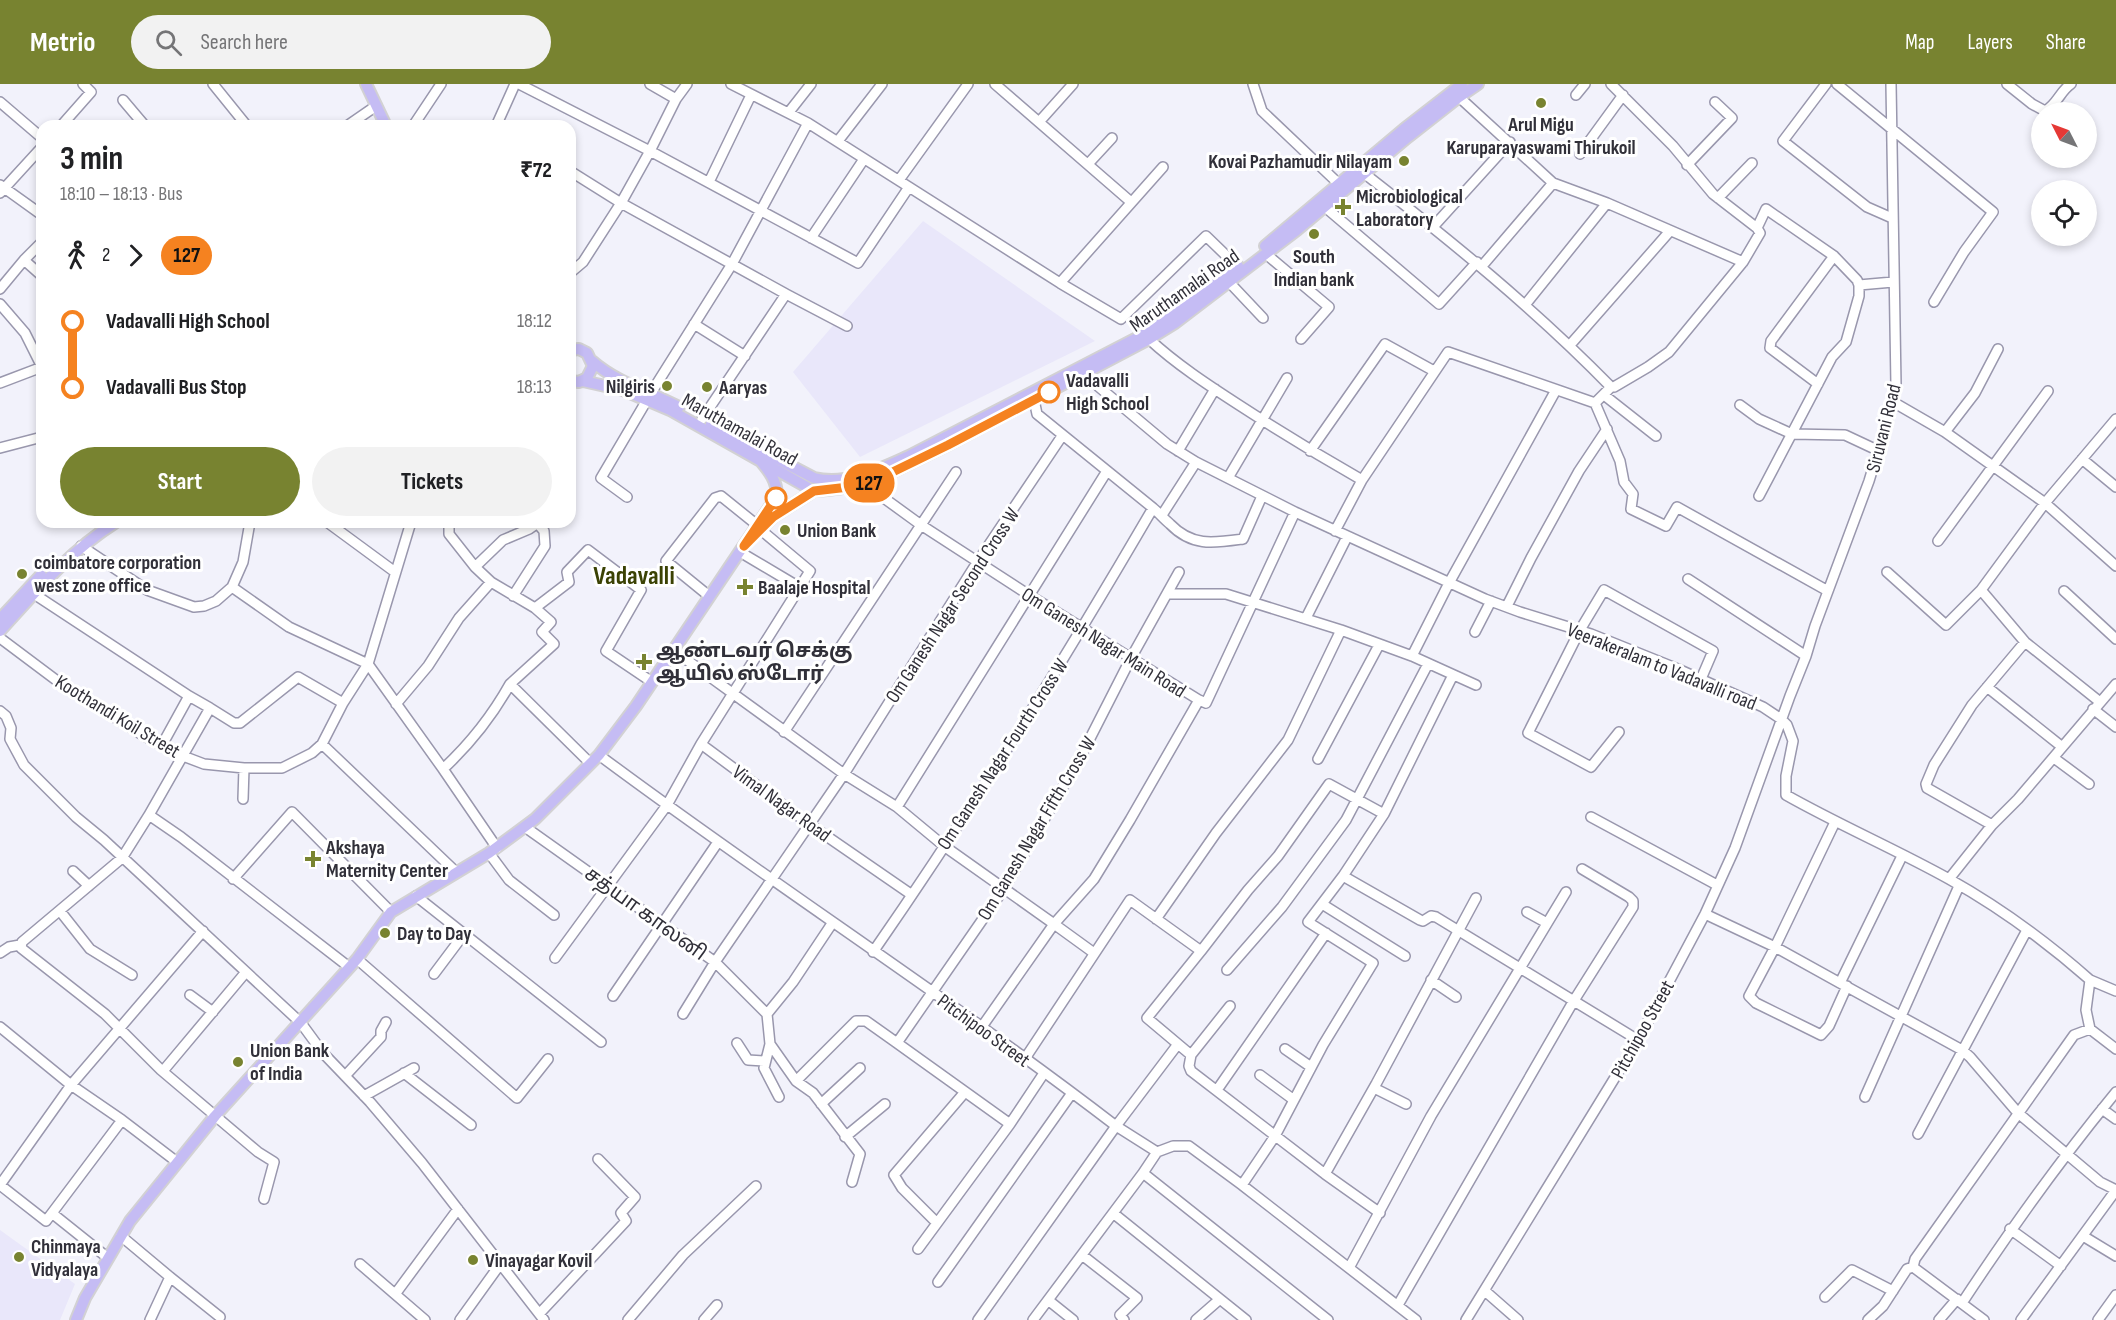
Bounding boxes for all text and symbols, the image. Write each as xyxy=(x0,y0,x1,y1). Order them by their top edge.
search box xyxy=(131,15,551,69)
text: Metrio xyxy=(30,26,95,59)
icon: search xyxy=(152,26,185,59)
text: Search here xyxy=(200,29,288,56)
text: Map xyxy=(1905,30,1934,55)
text: Layers xyxy=(1967,30,2013,55)
text: Share xyxy=(2046,30,2086,55)
marker: Arul Migu Karuparayaswami Thirukoil xyxy=(1534,96,1548,110)
north arrow xyxy=(2031,102,2097,168)
map controls xyxy=(2031,102,2097,246)
place label: Arul Migu Karuparayaswami Thirukoil xyxy=(1446,113,1636,160)
text: 3 min xyxy=(60,139,123,179)
place label: Kovai Pazhamudir Nilayam xyxy=(1208,150,1392,174)
marker: Kovai Pazhamudir Nilayam xyxy=(1397,154,1411,168)
text: ₹72 xyxy=(520,157,552,184)
button: locate xyxy=(2031,180,2097,246)
text: 18:10 – 18:13 · Bus xyxy=(60,182,183,206)
place label: Microbiological Laboratory xyxy=(1356,185,1463,232)
marker: Microbiological Laboratory xyxy=(1334,198,1352,216)
marker: South Indian bank xyxy=(1307,227,1321,241)
icon: walk xyxy=(60,239,93,272)
icon: forward xyxy=(119,239,152,272)
text: 2 xyxy=(102,243,110,267)
text: 127 xyxy=(173,243,200,268)
street label: Maruthamalai Road xyxy=(1125,244,1244,337)
place label: South Indian bank xyxy=(1274,245,1355,292)
text: Vadavalli High School xyxy=(106,308,270,335)
text: 18:12 xyxy=(517,309,552,333)
place label: Vadavalli High School xyxy=(1066,369,1149,416)
text: Vadavalli Bus Stop xyxy=(106,374,247,401)
text: 18:13 xyxy=(517,375,552,399)
place label: Nilgiris xyxy=(606,375,655,399)
place label: Aaryas xyxy=(718,376,768,400)
marker: Nilgiris xyxy=(660,379,674,393)
marker: Aaryas xyxy=(700,380,714,394)
marker: Vadavalli High School xyxy=(1038,381,1060,403)
street label: Siruvani Road xyxy=(1861,382,1907,475)
street label: Maruthamalai Road xyxy=(678,388,801,471)
button: Start xyxy=(60,447,300,516)
button: Tickets xyxy=(312,447,552,516)
line badge: 127 xyxy=(834,464,904,502)
text: 127 xyxy=(856,471,882,496)
unlabelled marker xyxy=(765,487,787,509)
street label: Om Ganesh Nagar Second Cross W xyxy=(881,503,1025,708)
place label: Union Bank xyxy=(797,519,877,543)
marker: Union Bank xyxy=(778,523,792,537)
place label: coimbatore corporation west zone office xyxy=(34,551,201,598)
district label: Vadavalli xyxy=(593,561,675,592)
marker: coimbatore corporation west zone office xyxy=(15,567,29,581)
place label: Baalaje Hospital xyxy=(758,576,870,600)
marker: Baalaje Hospital xyxy=(736,578,754,596)
street label: Om Ganesh Nagar Main Road xyxy=(1017,582,1190,703)
street label: Veerakeralam to Vadavalli road xyxy=(1563,618,1760,716)
place label: ஆண்டவர் செக்கு ஆயில் ஸ்டோர் xyxy=(656,639,853,687)
marker: ஆண்டவர் செக்கு ஆயில் ஸ்டோர் xyxy=(637,655,651,669)
street label: Om Ganesh Nagar Fourth Cross W xyxy=(932,655,1074,854)
street label: Koothandi Koil Street xyxy=(51,670,184,764)
street label: Om Ganesh Nagar Fifth Cross W xyxy=(972,732,1101,925)
street label: Vimal Nagar Road xyxy=(728,760,835,848)
place label: Akshaya Maternity Center xyxy=(325,836,448,883)
marker: Akshaya Maternity Center xyxy=(304,850,322,868)
street label: சத்யா காலனி xyxy=(580,862,711,966)
place label: Day to Day xyxy=(397,922,472,946)
marker: Day to Day xyxy=(378,926,392,940)
street label: Pitchipoo Street xyxy=(1606,976,1680,1083)
street label: Pitchipoo Street xyxy=(932,989,1034,1072)
place label: Union Bank of India xyxy=(250,1039,330,1086)
marker: Union Bank of India xyxy=(231,1055,245,1069)
place label: Chinmaya Vidyalaya xyxy=(31,1235,101,1282)
place label: Vinayagar Kovil xyxy=(485,1249,592,1273)
marker: Chinmaya Vidyalaya xyxy=(12,1250,26,1264)
marker: Vinayagar Kovil xyxy=(466,1253,480,1267)

